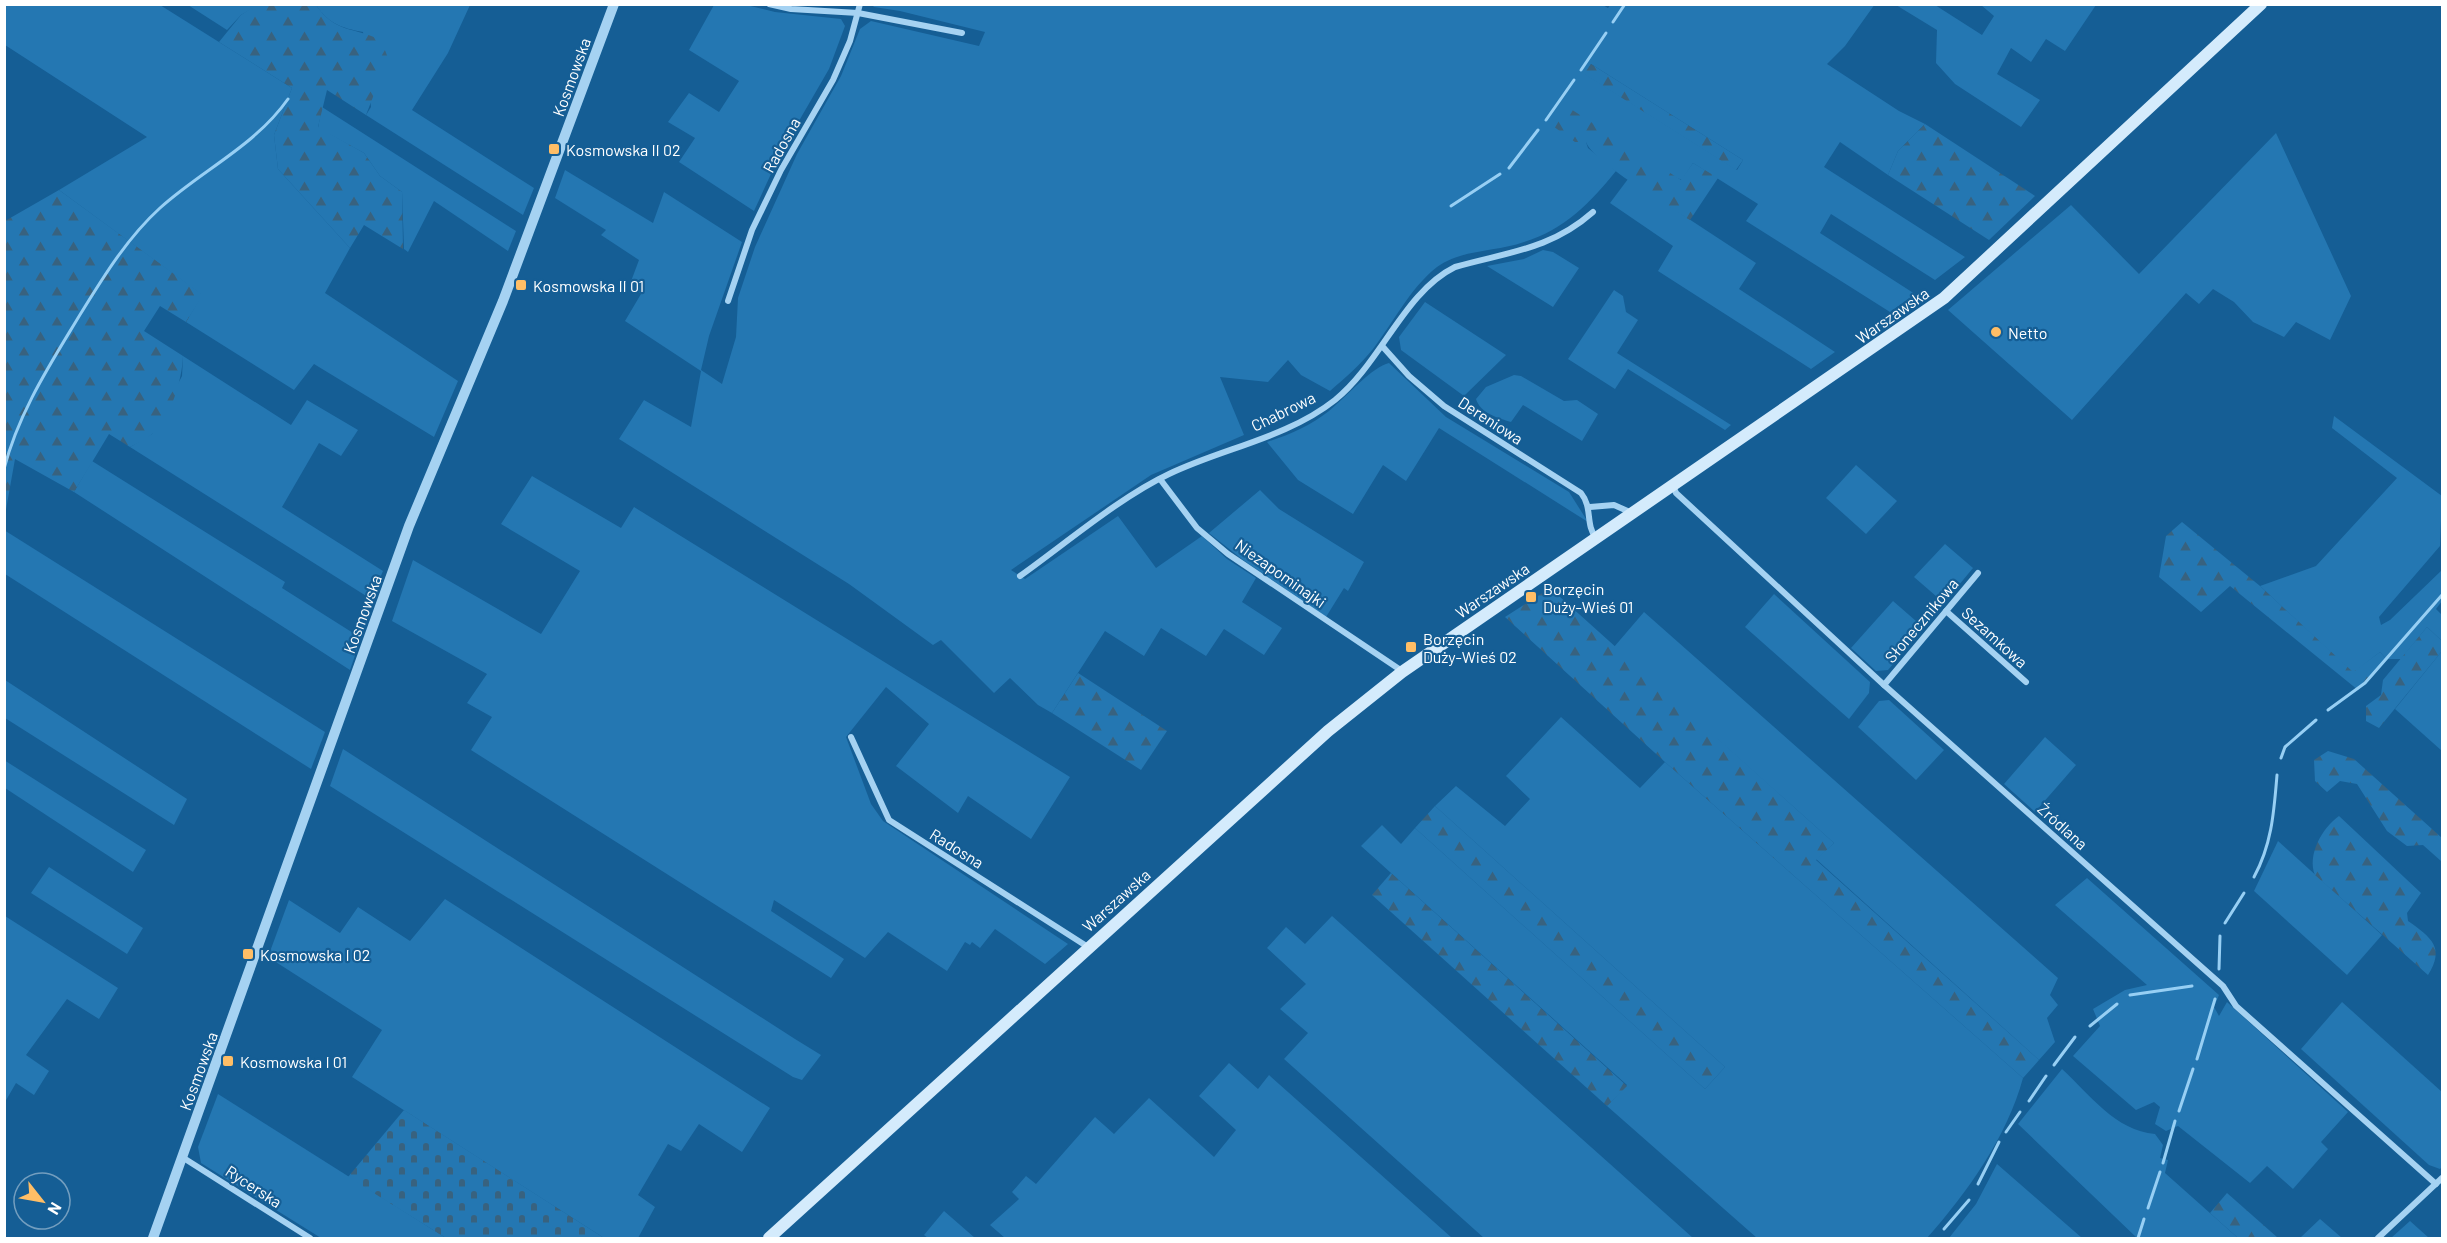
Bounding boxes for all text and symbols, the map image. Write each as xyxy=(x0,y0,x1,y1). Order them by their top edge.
street label: Kosmowska xyxy=(548,35,594,119)
street label: Radosna xyxy=(758,114,804,176)
place label: Kosmowska II 02 xyxy=(566,140,681,159)
marker: Kosmowska II 02 xyxy=(547,142,561,156)
place label: Kosmowska II 01 xyxy=(533,276,644,295)
marker: Kosmowska II 01 xyxy=(514,278,528,292)
street label: Warszawska xyxy=(1852,283,1932,347)
place label: Netto xyxy=(2008,323,2047,342)
marker: Netto xyxy=(1989,325,2003,339)
street label: Chabrowa xyxy=(1248,387,1318,435)
street label: Dereniowa xyxy=(1455,392,1527,448)
street label: Niezapominajki xyxy=(1232,535,1330,611)
street label: Warszawska xyxy=(1451,558,1533,622)
street label: Kosmowska xyxy=(339,572,385,656)
street label: Słonecznikowa xyxy=(1880,574,1962,666)
place label: Borzęcin Duży-Wieś 01 xyxy=(1543,579,1633,616)
marker: Borzęcin Duży-Wieś 01 xyxy=(1524,590,1538,604)
street label: Sezamkowa xyxy=(1958,602,2032,672)
place label: Borzęcin Duży-Wieś 02 xyxy=(1423,629,1517,666)
marker: Borzęcin Duży-Wieś 02 xyxy=(1404,640,1418,654)
street label: Źródlana xyxy=(2034,799,2092,853)
street label: Radosna xyxy=(927,824,987,872)
street label: Warszawska xyxy=(1078,865,1154,935)
place label: Kosmowska I 02 xyxy=(260,945,370,964)
marker: Kosmowska I 02 xyxy=(241,947,255,961)
street label: Kosmowska xyxy=(175,1029,221,1113)
place label: Kosmowska I 01 xyxy=(240,1052,347,1071)
marker: Kosmowska I 01 xyxy=(221,1054,235,1068)
street label: Rycerska xyxy=(222,1161,286,1211)
north arrow xyxy=(12,1171,72,1231)
text: N xyxy=(44,1200,66,1218)

